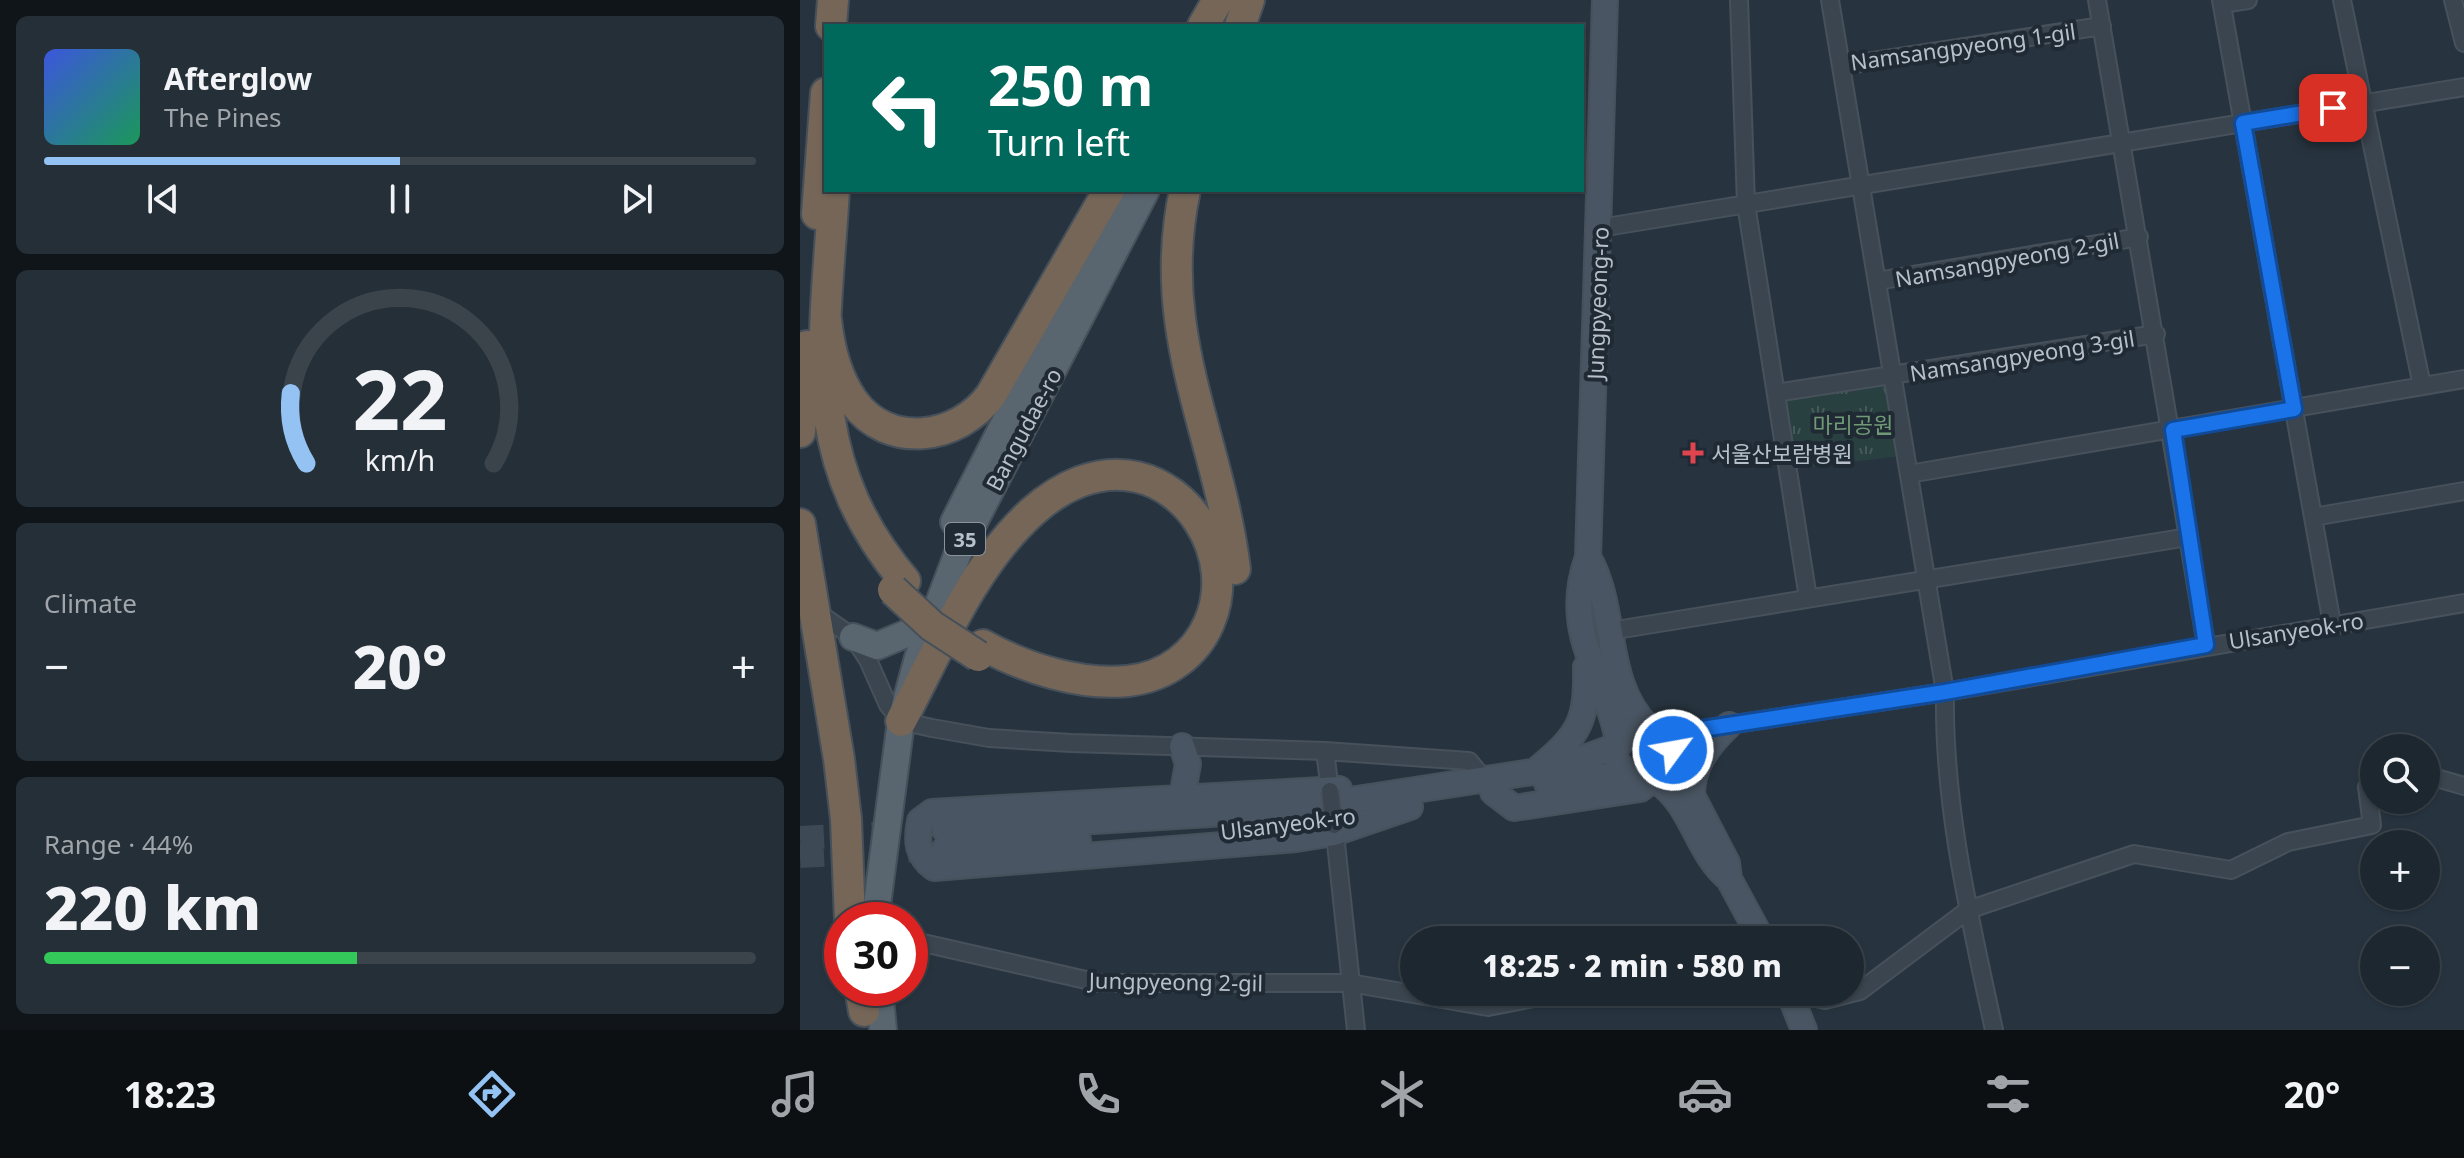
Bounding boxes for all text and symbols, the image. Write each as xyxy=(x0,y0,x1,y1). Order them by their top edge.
street label: Namsangpyeong 1-gil xyxy=(1848,15,2078,77)
text: 250 m xyxy=(988,46,1153,122)
icon: left xyxy=(856,56,960,160)
text: Afterglow xyxy=(164,58,312,99)
pin xyxy=(2299,74,2367,142)
icon: arrive xyxy=(2311,86,2355,130)
text: The Pines xyxy=(164,99,282,135)
text: Turn left xyxy=(988,118,1130,167)
icon: previous xyxy=(141,177,185,221)
icon: pause xyxy=(378,177,422,221)
icon: next xyxy=(615,177,659,221)
street label: Namsangpyeong 2-gil xyxy=(1893,225,2121,293)
street label: Jungpyeong-ro xyxy=(1579,226,1615,382)
street label: Namsangpyeong 3-gil xyxy=(1908,322,2136,388)
text: 22 xyxy=(352,341,448,454)
street label: Bangudae-ro xyxy=(978,362,1068,496)
park label: 마리공원 xyxy=(1813,409,1893,439)
place label: 서울산보람병원 xyxy=(1711,438,1853,468)
text: km/h xyxy=(365,440,435,479)
marker: 서울산보람병원 xyxy=(1682,442,1704,464)
road number: 35 xyxy=(945,523,985,555)
text: Climate xyxy=(44,585,137,621)
street label: Ulsanyeok-ro xyxy=(2227,605,2365,655)
text: 20° xyxy=(353,625,447,707)
text: − xyxy=(44,636,69,696)
text: + xyxy=(731,636,756,696)
position arrow xyxy=(1631,708,1715,792)
map controls xyxy=(2360,734,2440,1006)
button: search xyxy=(2360,734,2440,814)
street label: Ulsanyeok-ro xyxy=(1219,800,1357,846)
text: Range · 44% xyxy=(44,826,193,862)
button: + xyxy=(2360,830,2440,910)
text: 220 km xyxy=(44,866,261,948)
speed limit sign: 30 xyxy=(824,902,928,1006)
button: − xyxy=(2360,926,2440,1006)
text: 18:25 · 2 min · 580 m xyxy=(1482,945,1782,986)
street label: Jungpyeong 2-gil xyxy=(1087,964,1263,998)
icon: directions xyxy=(464,1066,520,1122)
icon: music xyxy=(767,1066,823,1122)
icon: phone xyxy=(1070,1066,1126,1122)
icon: climate xyxy=(1374,1066,1430,1122)
icon: car xyxy=(1677,1066,1733,1122)
icon: filters xyxy=(1980,1066,2036,1122)
text: 18:23 xyxy=(124,1070,216,1119)
text: 20° xyxy=(2284,1070,2340,1119)

